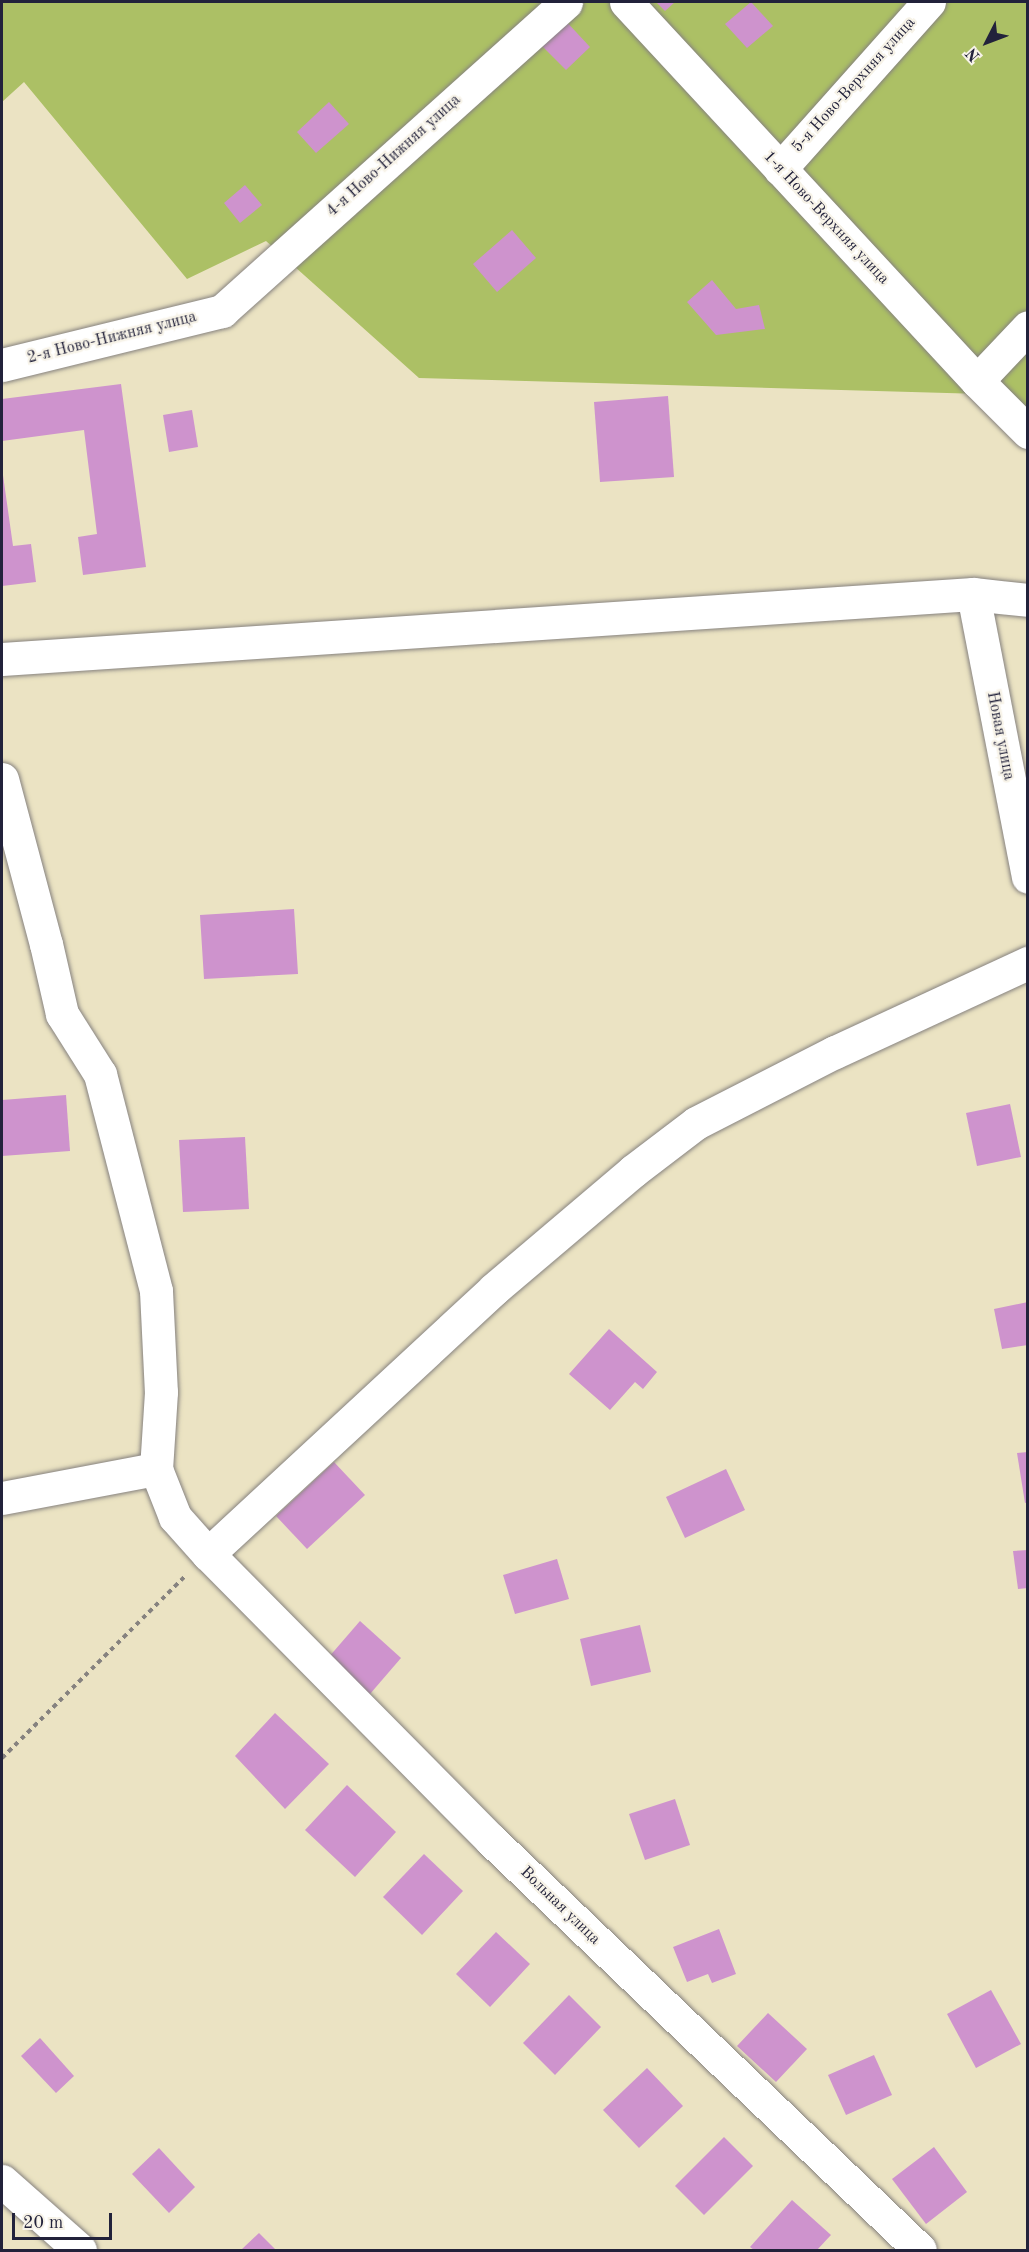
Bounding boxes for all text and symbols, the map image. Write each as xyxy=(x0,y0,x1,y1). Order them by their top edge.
north arrow xyxy=(957,12,1017,72)
street label: 5-я Ново-Верхняя улица xyxy=(788,13,920,157)
text: N xyxy=(964,44,984,64)
street label: 4-я Ново-Нижняя улица xyxy=(323,91,465,221)
street label: 1-я Ново-Верхняя улица xyxy=(759,147,893,289)
street label: 2-я Ново-Нижняя улица xyxy=(25,308,199,368)
street label: Новая улица xyxy=(982,690,1018,782)
street label: Вольная улица xyxy=(516,1863,604,1949)
scale bar xyxy=(15,2201,116,2239)
text: 20 m xyxy=(23,2214,63,2232)

